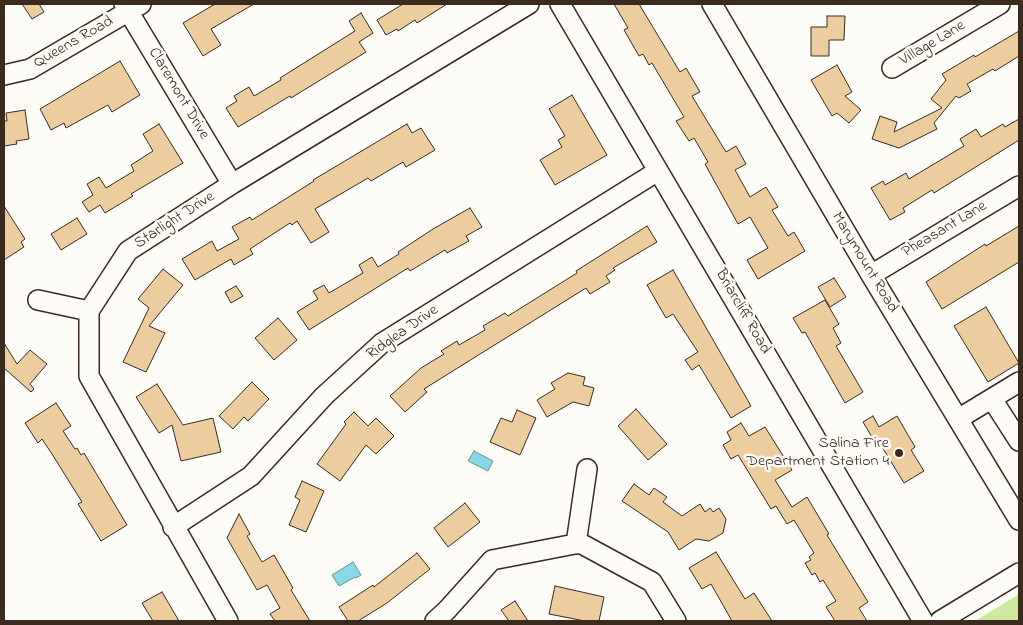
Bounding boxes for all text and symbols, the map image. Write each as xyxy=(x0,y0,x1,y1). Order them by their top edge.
street label: Queens Road xyxy=(31,13,117,73)
street label: Village Lane xyxy=(897,17,969,71)
street label: Claremont Drive xyxy=(143,45,213,143)
street label: Starlight Drive xyxy=(131,188,219,254)
street label: Pheasant Lane xyxy=(899,197,991,263)
street label: Marymount Road xyxy=(826,209,902,317)
street label: Briarcliff Road xyxy=(710,266,774,358)
street label: Ridglea Drive xyxy=(363,301,443,365)
place label: Salina Fire Department Station 4 xyxy=(746,434,889,472)
marker: Salina Fire Department Station 4 xyxy=(893,447,905,459)

